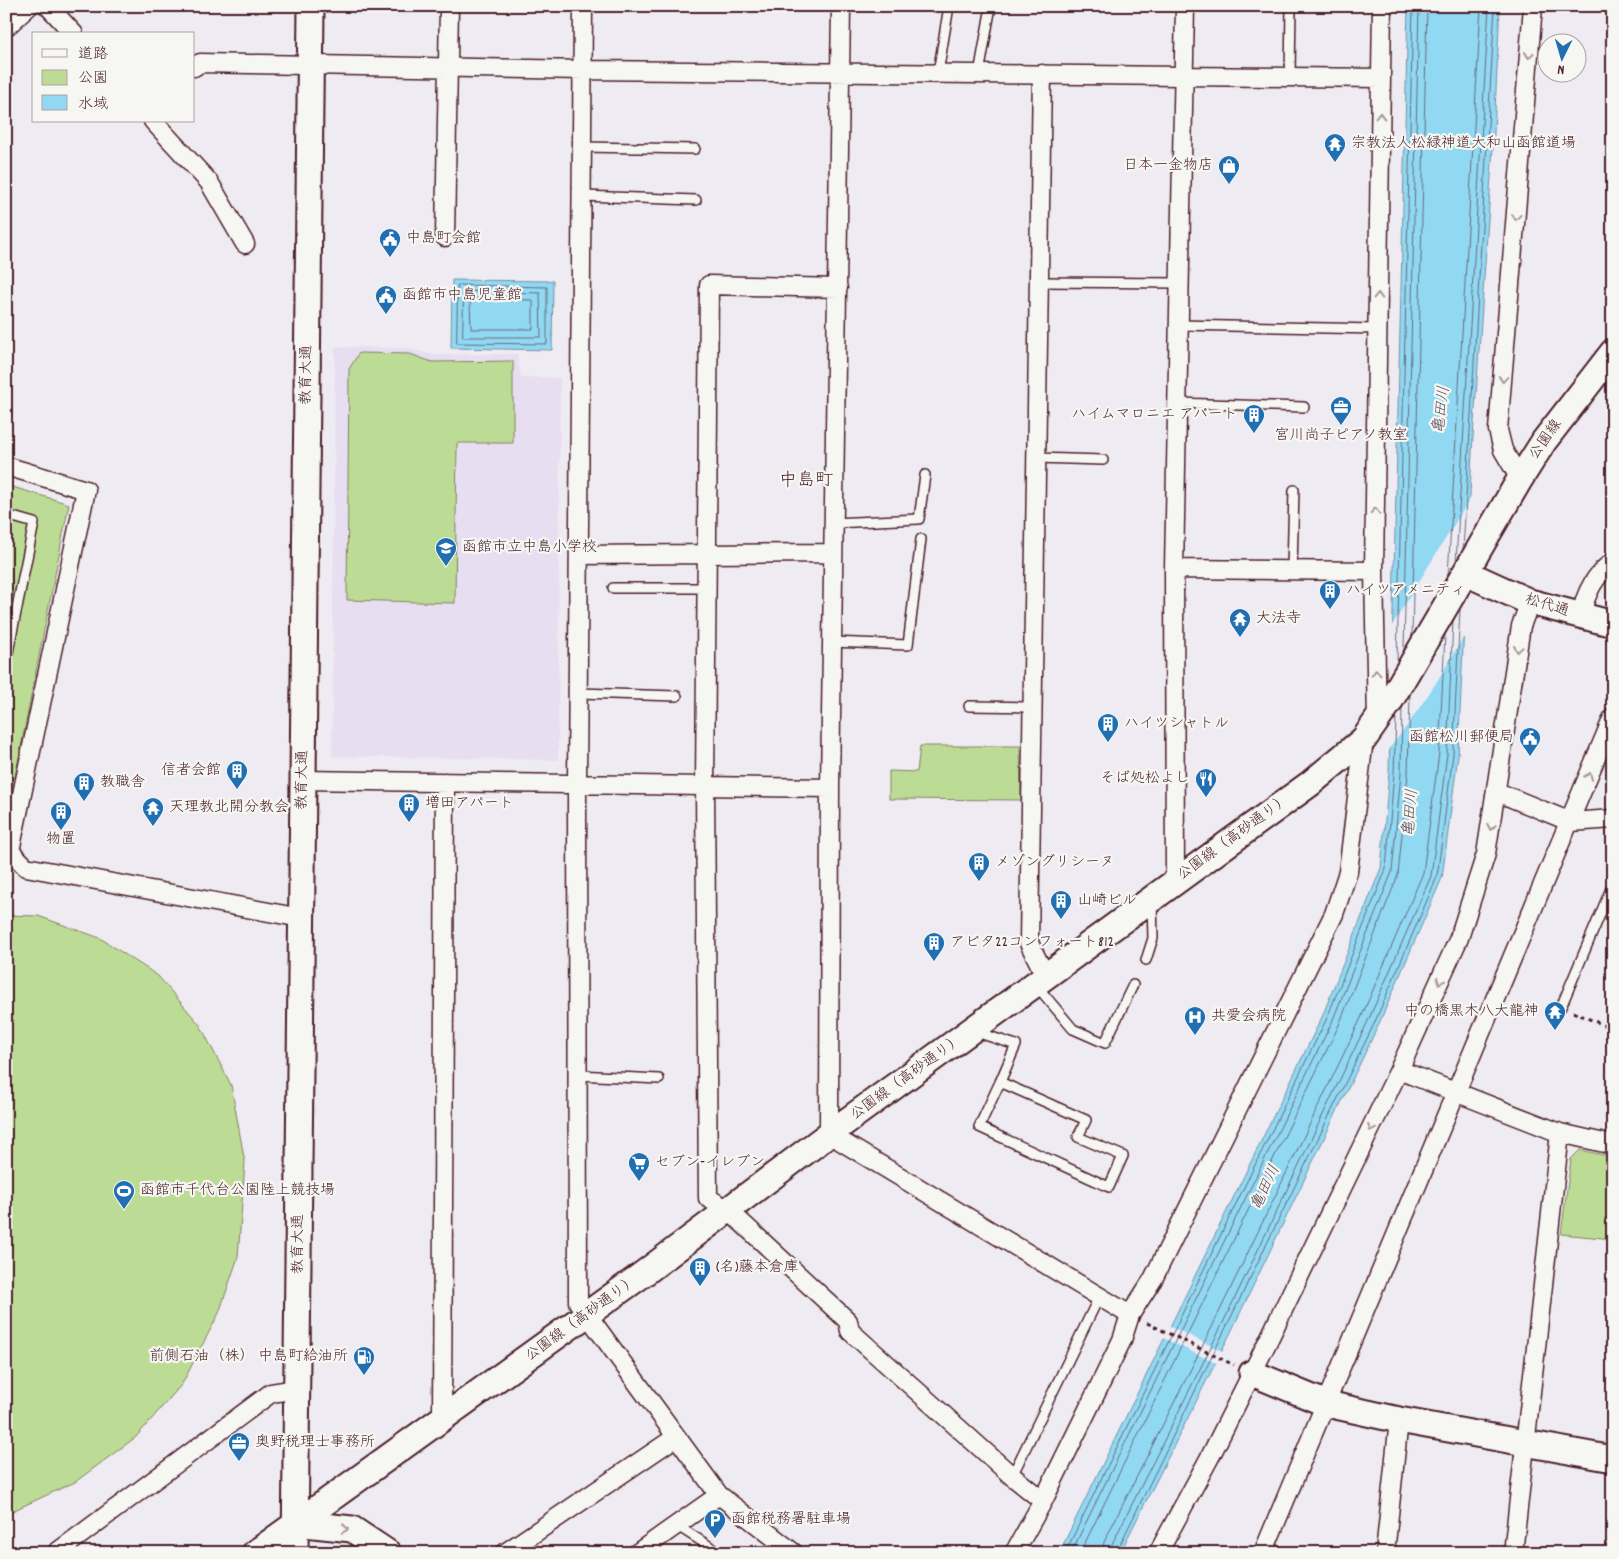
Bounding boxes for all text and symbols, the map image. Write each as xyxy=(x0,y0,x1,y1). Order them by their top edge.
legend xyxy=(32,32,195,122)
north arrow xyxy=(1536,32,1586,82)
text: 道路 xyxy=(78,44,108,66)
one-way arrow xyxy=(1524,51,1535,59)
text: N xyxy=(1557,59,1565,79)
text: 公園 xyxy=(78,68,108,90)
text: 水域 xyxy=(78,94,108,116)
one-way arrow xyxy=(1375,112,1386,120)
temple icon: 宗教法人松緑神道大和山函館道場 xyxy=(1323,132,1347,163)
place label: 宗教法人松緑神道大和山函館道場 xyxy=(1351,133,1576,155)
shop icon: 日本一金物店 xyxy=(1217,154,1241,185)
place label: 日本一金物店 xyxy=(1123,155,1213,177)
one-way arrow xyxy=(1511,213,1522,221)
public building icon: 中島町会館 xyxy=(378,227,402,258)
place label: 中島町会館 xyxy=(406,228,481,250)
public building icon: 函館市中島児童館 xyxy=(374,284,398,315)
place label: 函館市中島児童館 xyxy=(402,285,522,307)
one-way arrow xyxy=(1373,292,1383,300)
street label: 教育大通 xyxy=(295,345,319,405)
one-way arrow xyxy=(1497,375,1508,383)
water label: 亀田川 xyxy=(1428,385,1456,435)
office icon: 宮川尚子ピアノ教室 xyxy=(1329,395,1353,426)
building icon: ハイムマロニエ アパート xyxy=(1242,403,1266,434)
place label: ハイムマロニエ アパート xyxy=(1071,404,1238,426)
street label: 公園線 xyxy=(1524,415,1568,465)
place label: 宮川尚子ピアノ教室 xyxy=(1274,425,1408,447)
district label: 中島町 xyxy=(779,469,833,494)
one-way arrow xyxy=(1370,507,1380,514)
school or university icon: 函館市立中島小学校 xyxy=(434,536,458,567)
place label: 函館市立中島小学校 xyxy=(462,537,597,559)
building icon: ハイツアメニティ xyxy=(1318,579,1342,610)
place label: ハイツアメニティ xyxy=(1346,580,1465,602)
street label: 松代通 xyxy=(1522,589,1572,623)
temple icon: 大法寺 xyxy=(1228,607,1252,638)
place label: 大法寺 xyxy=(1256,608,1301,630)
one-way arrow xyxy=(1513,645,1523,653)
one-way arrow xyxy=(1370,669,1381,677)
building icon: ハイツシャトル xyxy=(1096,712,1120,743)
place label: ハイツシャトル xyxy=(1124,713,1229,735)
public building icon: 函館松川郵便局 xyxy=(1518,726,1542,757)
place label: 函館松川郵便局 xyxy=(1409,727,1514,749)
street label: 教育大通 xyxy=(291,750,315,810)
building icon: 信者会館 xyxy=(225,759,249,790)
place label: 信者会館 xyxy=(161,760,221,782)
restaurant icon: そば処松よし xyxy=(1194,767,1218,798)
place label: そば処松よし xyxy=(1100,768,1190,790)
building icon: 教職舎 xyxy=(72,771,96,802)
place label: 教職舎 xyxy=(100,772,145,794)
one-way arrow xyxy=(1583,773,1593,781)
water label: 亀田川 xyxy=(1397,788,1425,838)
street label: 公園線（高砂通り） xyxy=(1173,789,1295,887)
building icon: 増田アパート xyxy=(397,792,421,823)
place label: 増田アパート xyxy=(425,793,514,815)
temple icon: 天理教北開分教会 xyxy=(141,796,165,827)
place label: 天理教北開分教会 xyxy=(169,797,289,819)
building icon: 物置 xyxy=(49,800,73,831)
one-way arrow xyxy=(1486,823,1496,831)
place label: 物置 xyxy=(46,829,76,851)
building icon: メゾングリシーヌ xyxy=(967,851,991,882)
place label: メゾングリシーヌ xyxy=(995,852,1114,874)
building icon: 山崎ビル xyxy=(1049,889,1073,920)
place label: 山崎ビル xyxy=(1077,890,1137,912)
building icon: アビタ22コンフォート812 xyxy=(922,931,946,962)
place label: アビタ22コンフォート812 xyxy=(950,932,1114,954)
one-way arrow xyxy=(1435,976,1446,985)
temple icon: 中の橋黒木八大龍神 xyxy=(1543,1000,1567,1031)
place label: 中の橋黒木八大龍神 xyxy=(1404,1001,1539,1023)
hospital icon: 共愛会病院 xyxy=(1183,1005,1207,1036)
place label: 共愛会病院 xyxy=(1211,1006,1286,1028)
street label: 公園線（高砂通り） xyxy=(846,1029,968,1127)
one-way arrow xyxy=(1367,1123,1377,1132)
supermarket icon: セブン-イレブン xyxy=(627,1151,651,1182)
place label: セブン-イレブン xyxy=(655,1152,765,1174)
water label: 亀田川 xyxy=(1245,1161,1287,1215)
sports icon: 函館市千代台公園陸上競技場 xyxy=(112,1179,136,1210)
place label: 函館市千代台公園陸上競技場 xyxy=(140,1180,335,1202)
street label: 教育大通 xyxy=(288,1214,310,1274)
building icon: (名)藤本倉庫 xyxy=(688,1256,712,1287)
place label: (名)藤本倉庫 xyxy=(716,1257,799,1279)
street label: 公園線（高砂通り） xyxy=(521,1270,643,1368)
fuel station icon: 前側石油（株） 中島町給油所 xyxy=(352,1345,376,1376)
place label: 前側石油（株） 中島町給油所 xyxy=(150,1346,348,1368)
office icon: 奥野税理士事務所 xyxy=(227,1431,251,1462)
place label: 奥野税理士事務所 xyxy=(255,1432,375,1454)
parking icon: 函館税務署駐車場 xyxy=(703,1508,727,1539)
place label: 函館税務署駐車場 xyxy=(731,1509,851,1531)
one-way arrow xyxy=(340,1523,349,1533)

